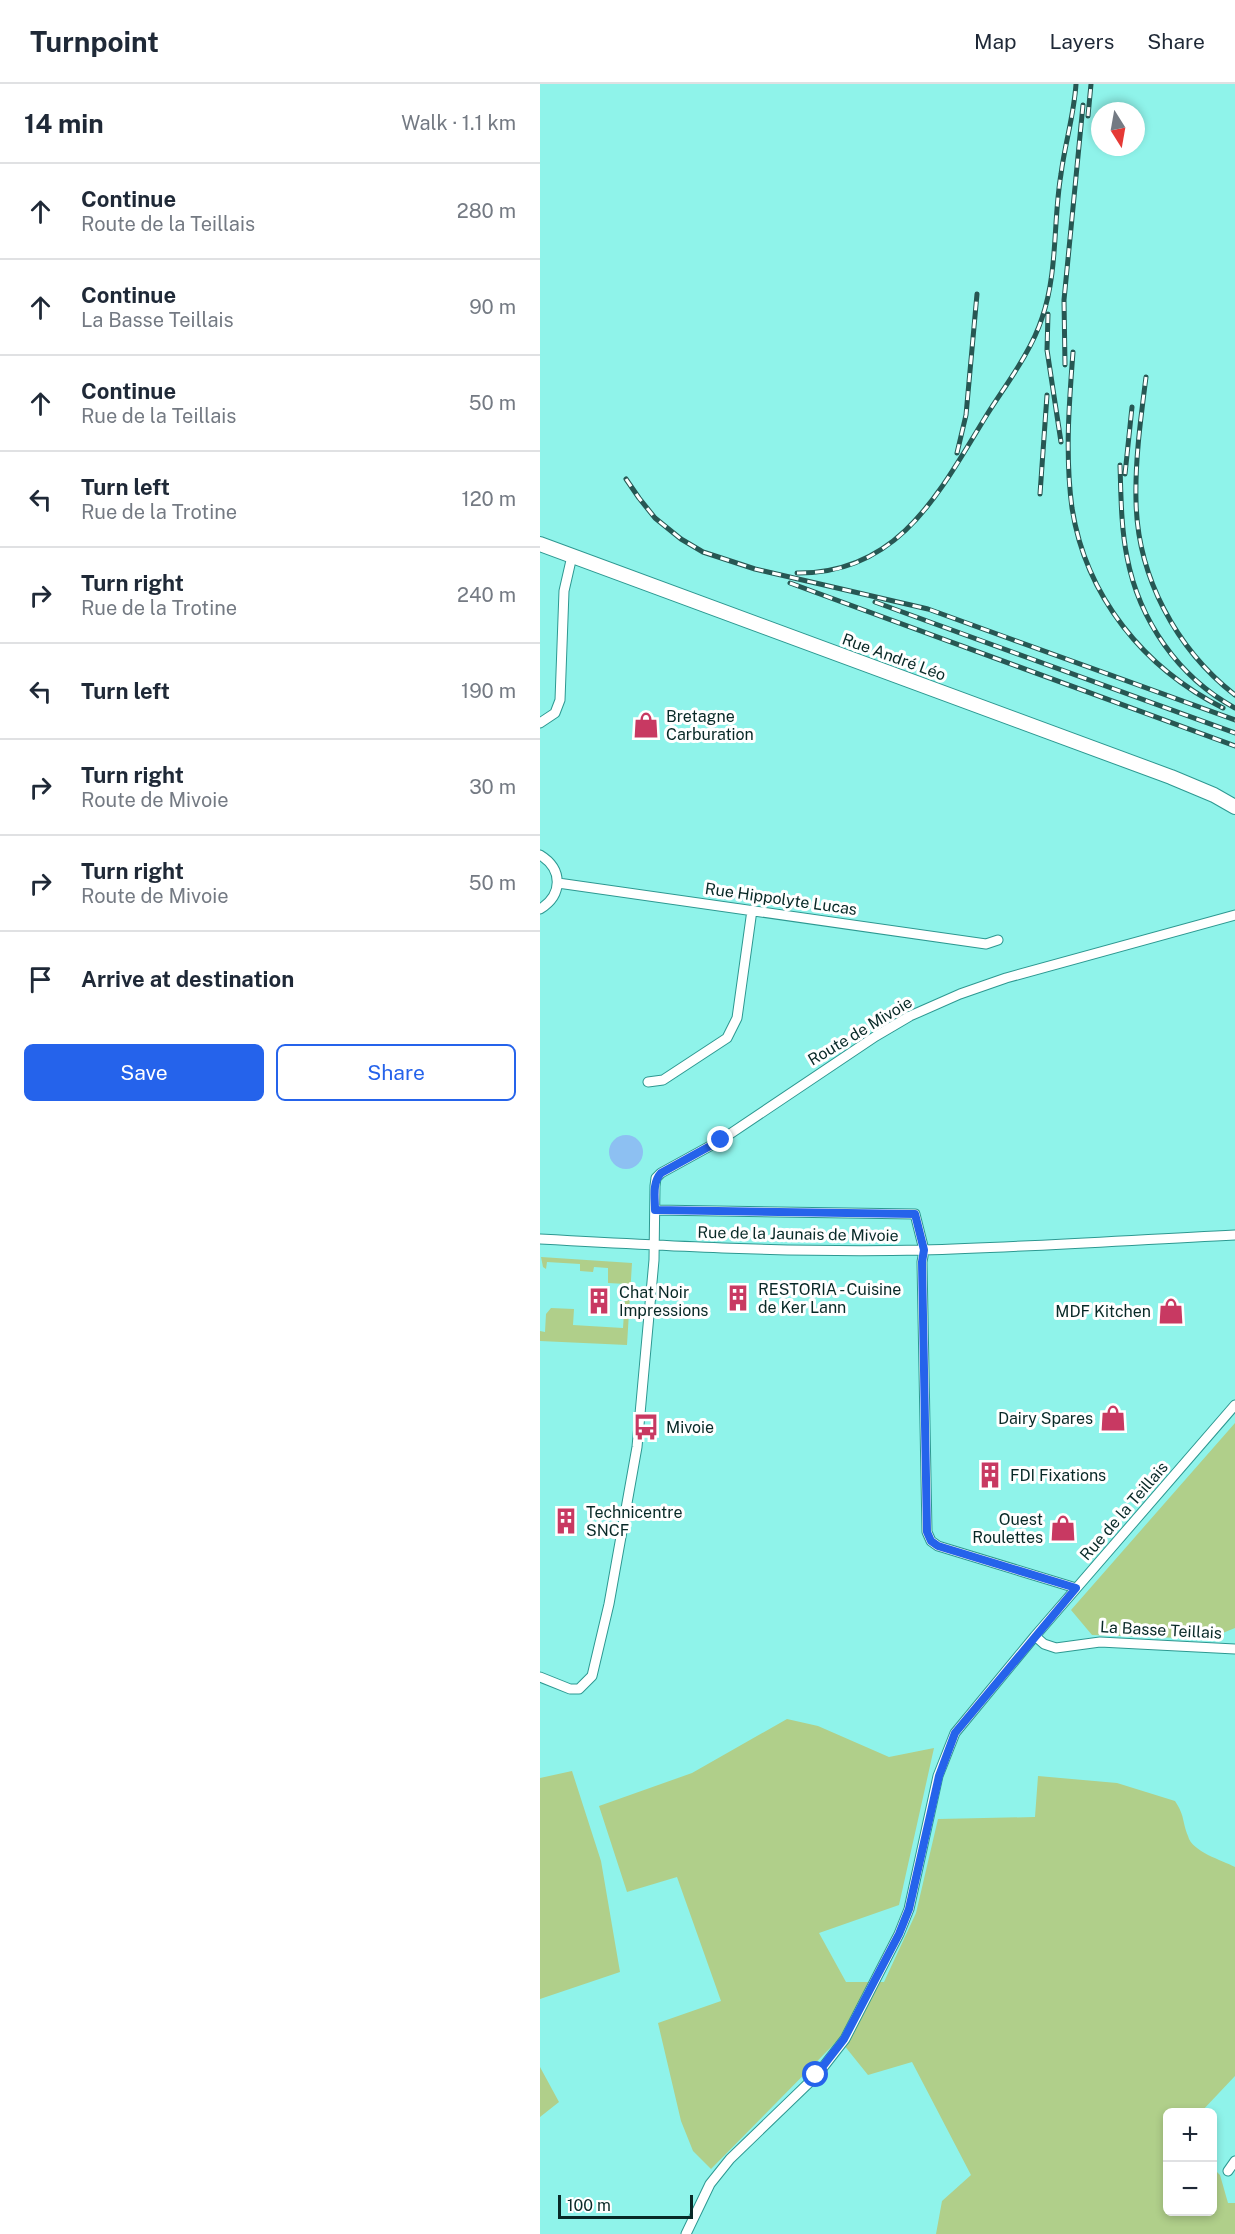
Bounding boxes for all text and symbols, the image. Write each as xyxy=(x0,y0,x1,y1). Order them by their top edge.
text: Turnpoint xyxy=(30,25,159,58)
text: Map xyxy=(974,29,1017,54)
text: Layers xyxy=(1050,29,1114,54)
text: Share xyxy=(1147,29,1205,54)
north arrow xyxy=(1091,102,1145,156)
text: 14 min xyxy=(24,108,104,139)
text: Walk · 1.1 km xyxy=(401,111,516,135)
text: Continue xyxy=(81,186,176,212)
icon: ahead xyxy=(24,195,57,228)
text: 280 m xyxy=(457,199,516,223)
text: Route de la Teillais xyxy=(81,212,255,236)
text: Continue xyxy=(81,282,176,308)
icon: ahead xyxy=(24,291,57,324)
text: 90 m xyxy=(469,295,516,319)
text: La Basse Teillais xyxy=(81,308,234,332)
text: Continue xyxy=(81,378,176,404)
icon: ahead xyxy=(24,387,57,420)
text: 50 m xyxy=(469,391,516,415)
text: Rue de la Teillais xyxy=(81,404,236,428)
text: Turn left xyxy=(81,474,170,500)
icon: left xyxy=(24,483,57,516)
text: 120 m xyxy=(462,487,516,511)
text: Rue de la Trotine xyxy=(81,500,237,524)
text: Turn right xyxy=(81,570,184,596)
icon: right xyxy=(24,579,57,612)
text: 240 m xyxy=(457,583,516,607)
text: Rue de la Trotine xyxy=(81,596,237,620)
street label: Rue André Léo xyxy=(840,629,948,685)
icon: left xyxy=(24,675,57,708)
text: Turn left xyxy=(81,678,170,704)
text: 190 m xyxy=(461,679,516,703)
place label: Bretagne Carburation xyxy=(666,707,754,744)
shop icon: Bretagne Carburation xyxy=(631,710,661,740)
text: Turn right xyxy=(81,762,184,788)
icon: right xyxy=(24,771,57,804)
text: 30 m xyxy=(469,775,516,799)
text: Route de Mivoie xyxy=(81,788,229,812)
text: Turn right xyxy=(81,858,184,884)
icon: right xyxy=(24,867,57,900)
text: 50 m xyxy=(469,871,516,895)
street label: Rue Hippolyte Lucas xyxy=(704,879,858,919)
text: Route de Mivoie xyxy=(81,884,229,908)
icon: arrive xyxy=(24,963,57,996)
text: Arrive at destination xyxy=(81,966,294,992)
street label: Route de Mivoie xyxy=(805,992,915,1070)
button: Save xyxy=(24,1044,264,1101)
button: Share xyxy=(276,1044,516,1101)
route end xyxy=(707,1126,733,1152)
street label: Rue de la Jaunais de Mivoie xyxy=(697,1223,899,1245)
place label: RESTORIA - Cuisine de Ker Lann xyxy=(758,1280,901,1317)
place label: Chat Noir Impressions xyxy=(619,1283,708,1320)
building icon: RESTORIA - Cuisine de Ker Lann xyxy=(723,1283,753,1313)
building icon: Chat Noir Impressions xyxy=(584,1286,614,1316)
shop icon: MDF Kitchen xyxy=(1156,1296,1186,1326)
place label: MDF Kitchen xyxy=(1055,1302,1151,1321)
shop icon: Dairy Spares xyxy=(1098,1403,1128,1433)
place label: Dairy Spares xyxy=(998,1409,1093,1428)
bus stop icon: Mivoie xyxy=(631,1412,661,1442)
place label: Mivoie xyxy=(666,1418,714,1437)
street label: Rue de la Teillais xyxy=(1076,1458,1172,1564)
building icon: FDI Fixations xyxy=(975,1460,1005,1490)
place label: FDI Fixations xyxy=(1010,1466,1106,1485)
place label: Technicentre SNCF xyxy=(586,1503,682,1540)
building icon: Technicentre SNCF xyxy=(551,1506,581,1536)
place label: Ouest Roulettes xyxy=(972,1510,1043,1547)
shop icon: Ouest Roulettes xyxy=(1048,1513,1078,1543)
street label: La Basse Teillais xyxy=(1100,1617,1222,1643)
route start xyxy=(802,2061,828,2087)
map controls xyxy=(1163,2108,1217,2216)
button: + xyxy=(1163,2108,1217,2162)
button: − xyxy=(1163,2162,1217,2216)
scale bar xyxy=(558,2192,693,2220)
text: 100 m xyxy=(567,2196,611,2215)

